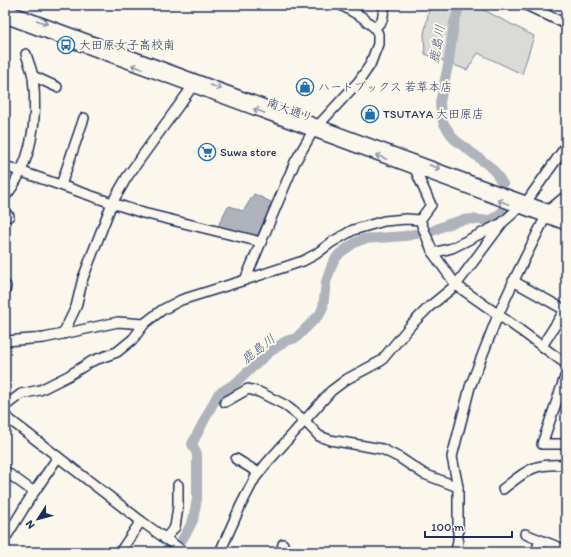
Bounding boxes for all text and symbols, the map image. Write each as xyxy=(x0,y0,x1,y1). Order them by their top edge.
one-way arrow xyxy=(35,19,47,27)
water label: 鹿島川 xyxy=(426,23,448,65)
bus stop icon: 大田原女子高校南 xyxy=(56,35,76,55)
place label: 大田原女子高校南 xyxy=(79,38,175,52)
one-way arrow xyxy=(132,62,144,70)
shop icon: ハートブックス 若草本店 xyxy=(295,77,315,97)
place label: ハートブックス 若草本店 xyxy=(318,80,452,94)
one-way arrow xyxy=(210,83,222,91)
street label: 南大通り xyxy=(265,95,315,125)
shop icon: TSUTAYA 大田原店 xyxy=(360,104,380,124)
one-way arrow xyxy=(254,107,266,115)
place label: TSUTAYA 大田原店 xyxy=(383,107,484,121)
supermarket icon: Suwa store xyxy=(197,142,217,162)
place label: Suwa store xyxy=(220,145,277,159)
one-way arrow xyxy=(376,152,388,160)
one-way arrow xyxy=(428,163,440,171)
one-way arrow xyxy=(498,198,510,206)
water label: 鹿島川 xyxy=(238,331,278,367)
north arrow xyxy=(18,499,58,539)
scale bar xyxy=(425,513,512,539)
text: N xyxy=(23,518,38,531)
text: 100 m xyxy=(431,520,464,534)

